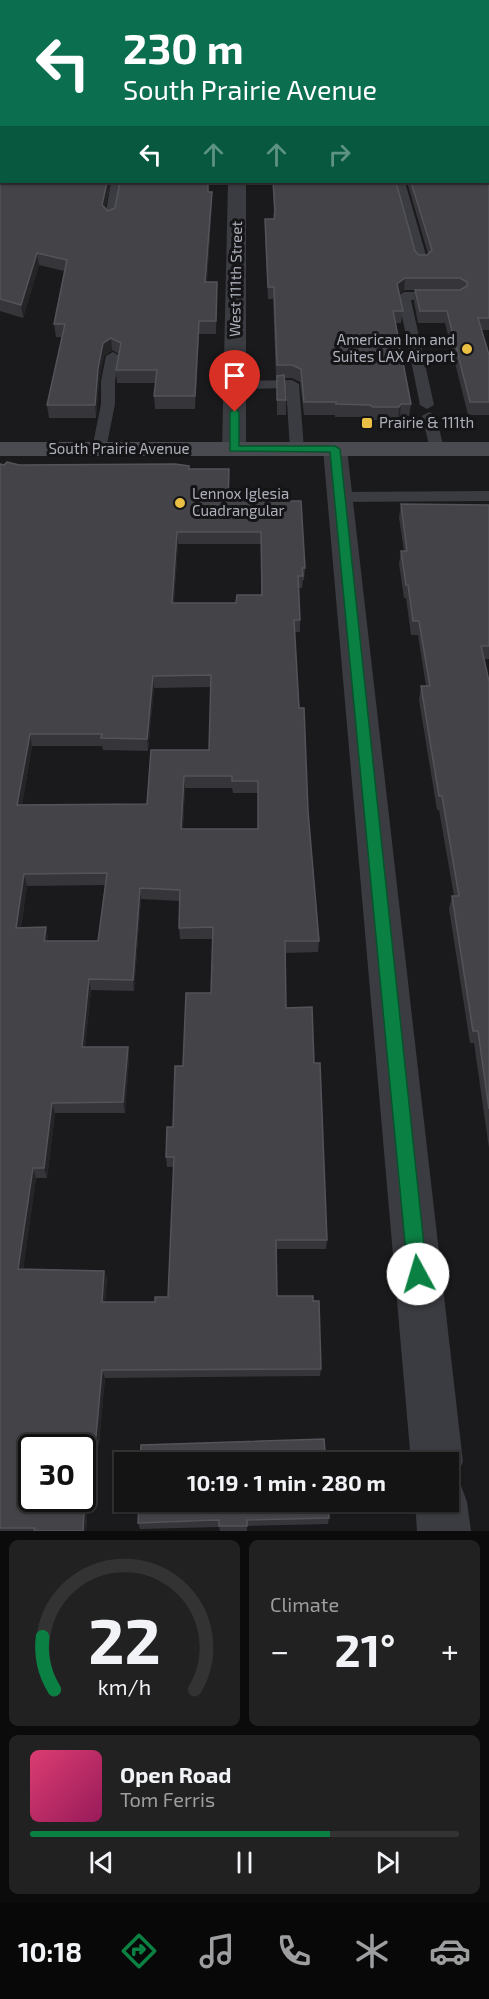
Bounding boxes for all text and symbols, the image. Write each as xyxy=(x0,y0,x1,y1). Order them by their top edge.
text: 230 m xyxy=(123,22,244,72)
icon: left xyxy=(24,24,102,102)
text: South Prairie Avenue xyxy=(123,73,377,105)
icon: left xyxy=(134,138,167,171)
icon: ahead xyxy=(197,138,230,171)
icon: ahead xyxy=(260,138,293,171)
icon: right xyxy=(323,138,356,171)
street label: West 111th Street xyxy=(225,221,245,337)
place label: American Inn and Suites LAX Airport xyxy=(332,330,455,365)
marker: American Inn and Suites LAX Airport xyxy=(460,342,474,356)
pin xyxy=(209,350,260,412)
icon: arrive xyxy=(218,359,251,392)
place label: Prairie & 111th xyxy=(379,413,474,431)
marker: Prairie & 111th xyxy=(360,416,374,430)
street label: South Prairie Avenue xyxy=(48,439,190,457)
place label: Lennox Iglesia Cuadrangular xyxy=(192,484,289,519)
marker: Lennox Iglesia Cuadrangular xyxy=(173,496,187,510)
position arrow xyxy=(386,1242,450,1306)
speed limit sign: 30 xyxy=(18,1434,96,1512)
text: 10:19 · 1 min · 280 m xyxy=(187,1469,386,1495)
text: Climate xyxy=(270,1592,339,1616)
text: 22 xyxy=(88,1602,161,1677)
text: 21° xyxy=(335,1622,396,1676)
text: − xyxy=(270,1630,289,1670)
text: + xyxy=(441,1630,459,1670)
text: km/h xyxy=(98,1674,151,1699)
text: Open Road xyxy=(120,1761,232,1787)
text: Tom Ferris xyxy=(120,1787,215,1811)
icon: previous xyxy=(85,1846,118,1879)
icon: pause xyxy=(228,1846,261,1879)
icon: next xyxy=(371,1846,404,1879)
icon: directions xyxy=(118,1930,160,1972)
icon: music xyxy=(196,1930,238,1972)
icon: phone xyxy=(273,1930,315,1972)
icon: climate xyxy=(351,1930,393,1972)
icon: car xyxy=(429,1930,471,1972)
text: 10:18 xyxy=(18,1935,82,1967)

